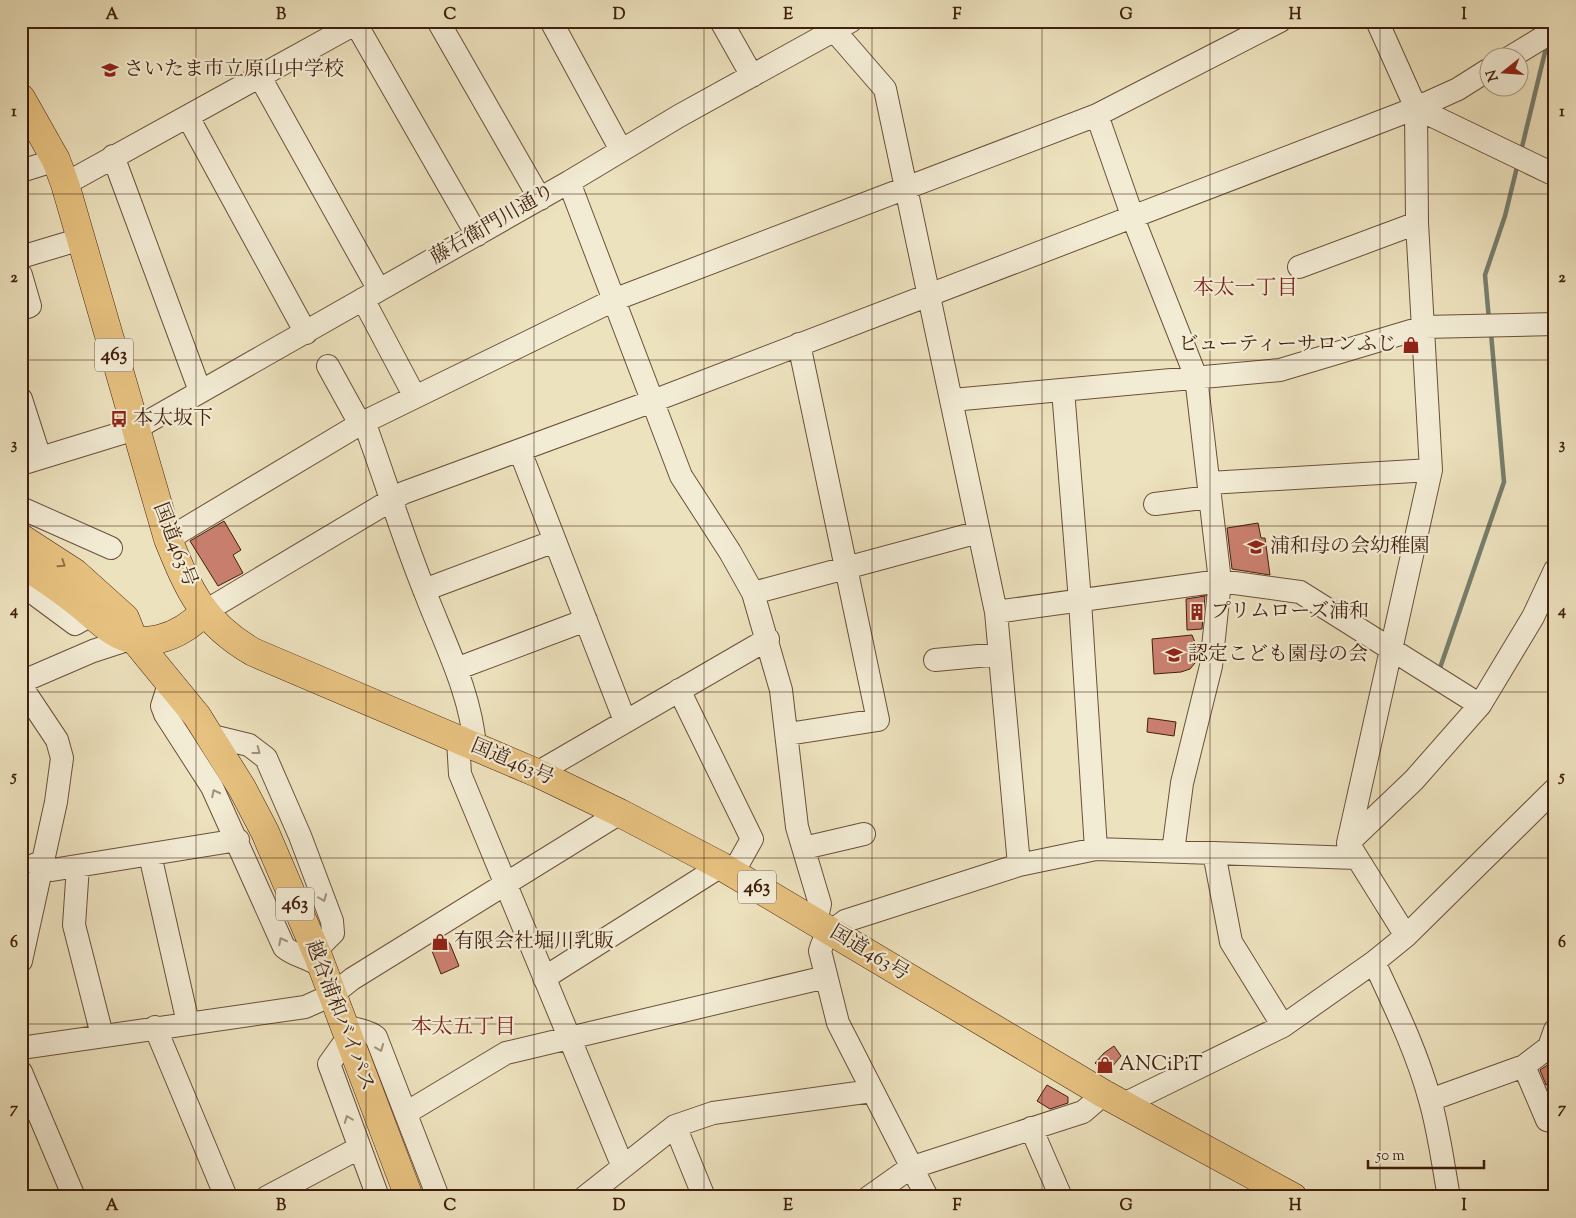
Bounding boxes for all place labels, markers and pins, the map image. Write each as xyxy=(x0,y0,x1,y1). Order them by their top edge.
place label: さいたま市立原山中学校 xyxy=(124,56,344,85)
school or university icon: さいたま市立原山中学校 xyxy=(100,60,120,80)
place label: ビューティーサロンふじ xyxy=(1179,331,1397,360)
shop icon: ビューティーサロンふじ xyxy=(1401,335,1421,355)
place label: 本太坂下 xyxy=(133,405,213,434)
bus stop icon: 本太坂下 xyxy=(109,409,129,429)
place label: 浦和母の会幼稚園 xyxy=(1270,533,1430,562)
school or university icon: 浦和母の会幼稚園 xyxy=(1246,537,1266,557)
place label: プリムローズ浦和 xyxy=(1211,598,1369,627)
building icon: プリムローズ浦和 xyxy=(1187,602,1207,622)
place label: 認定こども園母の会 xyxy=(1188,641,1368,670)
school or university icon: 認定こども園母の会 xyxy=(1164,645,1184,665)
place label: 有限会社堀川乳販 xyxy=(454,928,614,957)
shop icon: 有限会社堀川乳販 xyxy=(430,932,450,952)
place label: ANCiPiT xyxy=(1119,1051,1202,1080)
shop icon: ANCiPiT xyxy=(1095,1055,1115,1075)

